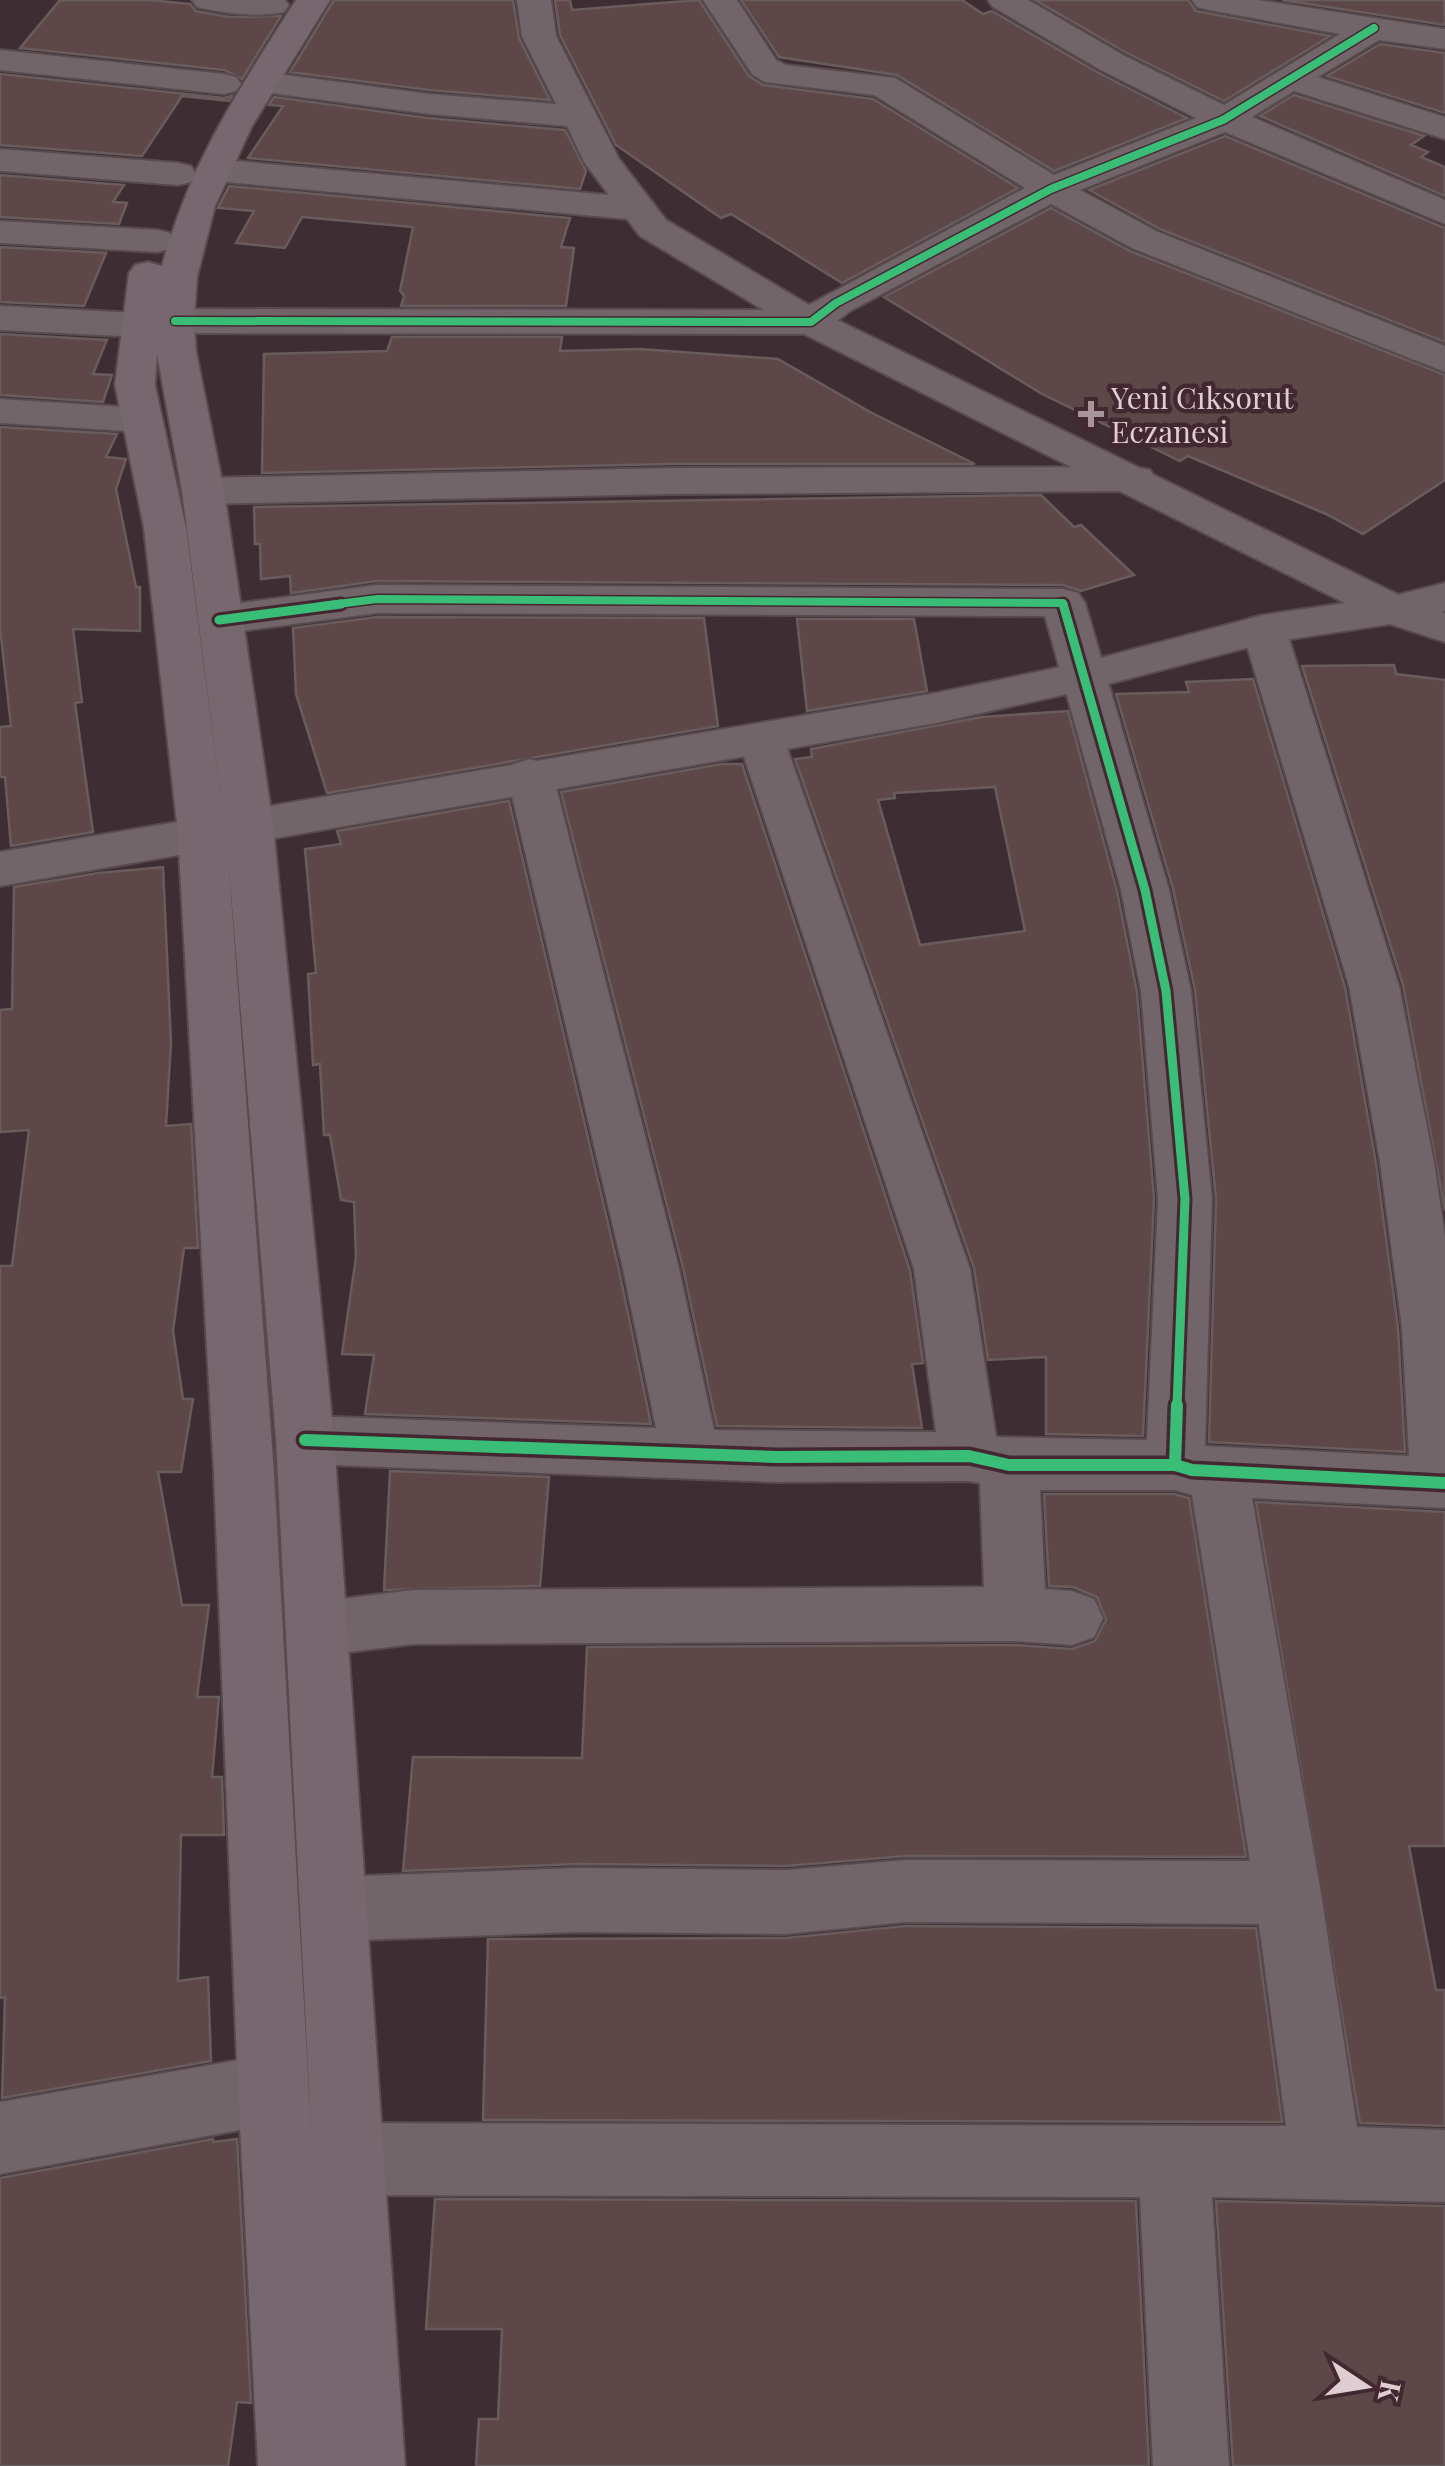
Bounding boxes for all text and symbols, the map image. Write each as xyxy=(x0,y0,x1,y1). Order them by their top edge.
place label: Yeni Cıksorut Eczanesi xyxy=(1110,377,1294,451)
marker: Yeni Cıksorut Eczanesi xyxy=(1080,403,1102,425)
north arrow xyxy=(1315,2336,1415,2436)
text: K xyxy=(1371,2378,1411,2406)

